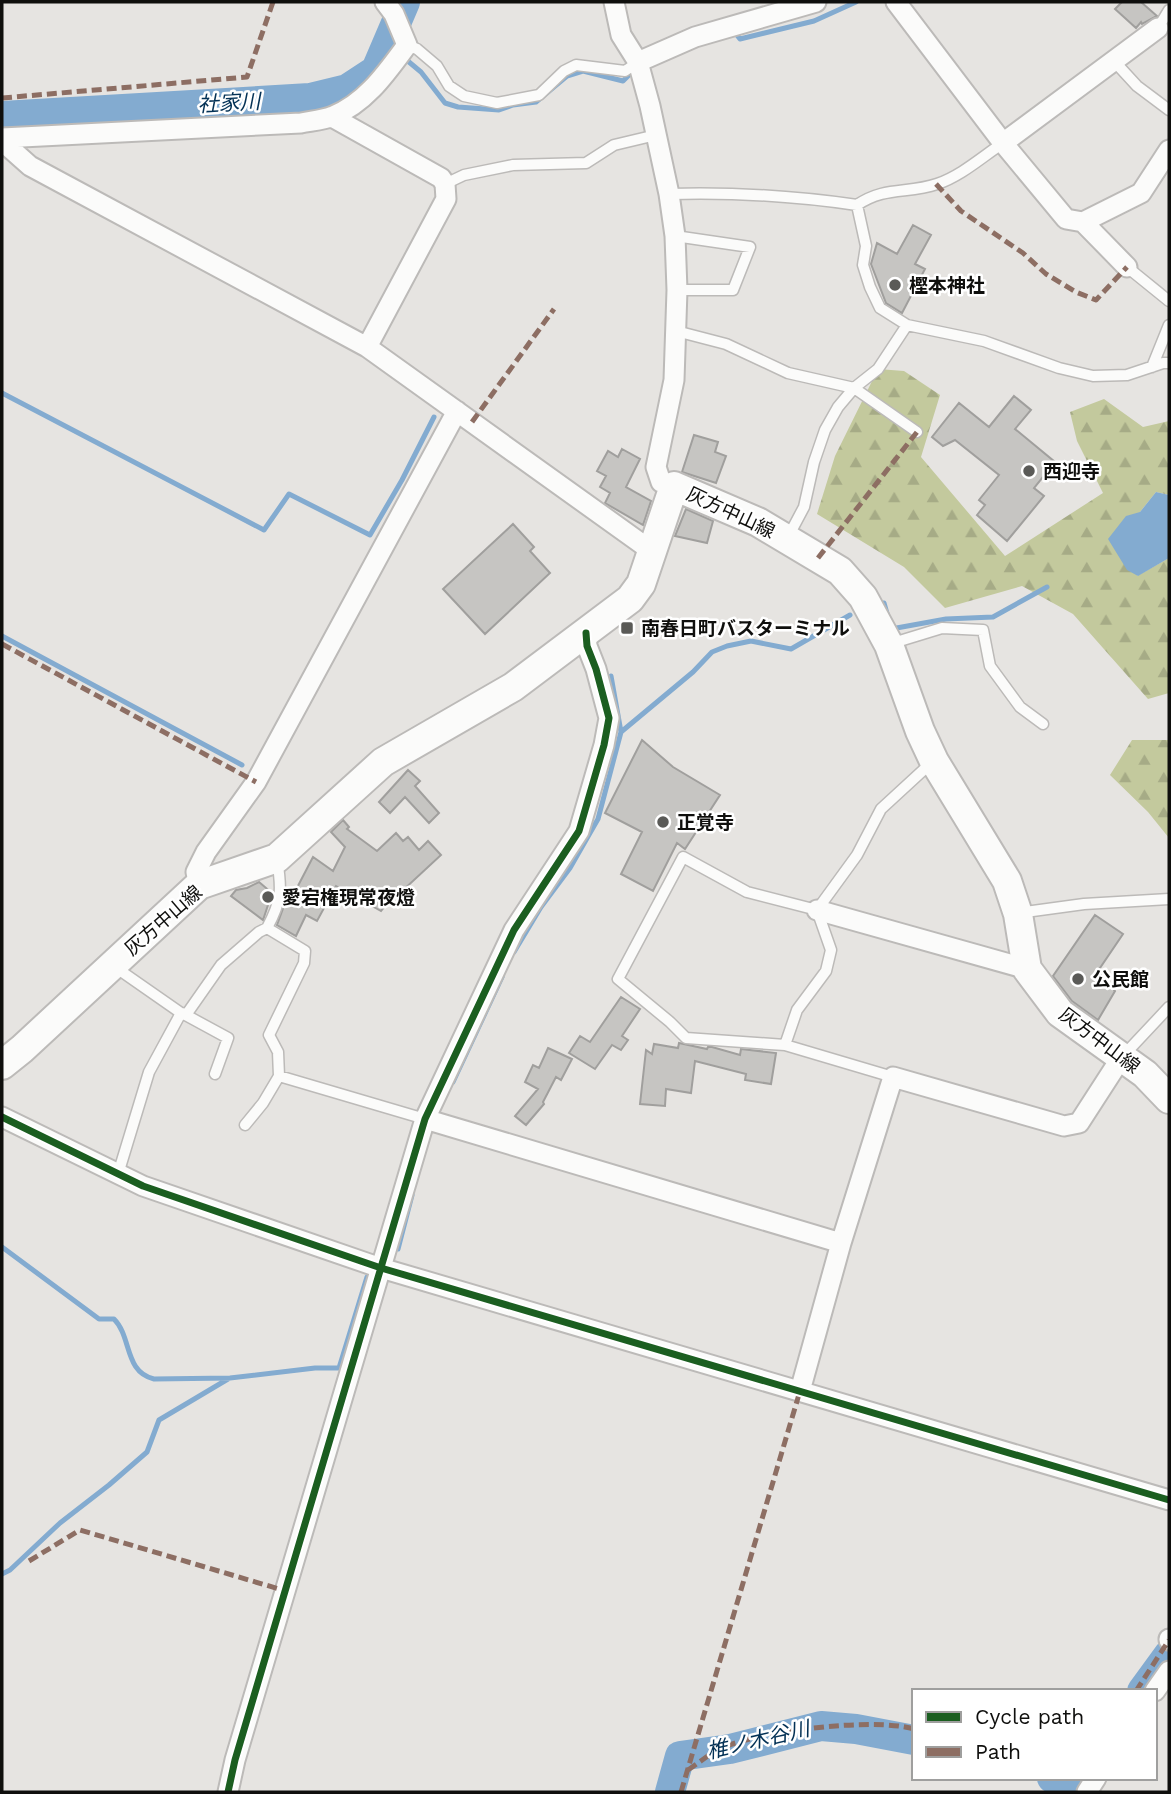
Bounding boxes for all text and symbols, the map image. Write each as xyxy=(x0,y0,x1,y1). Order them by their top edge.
water label: 社家川 xyxy=(197,88,263,117)
place label: 樫本神社 xyxy=(909,274,985,297)
marker: 樫本神社 xyxy=(887,277,903,293)
place label: 西迎寺 xyxy=(1043,460,1100,483)
marker: 西迎寺 xyxy=(1021,463,1037,479)
street label: 灰方中山線 xyxy=(683,482,779,543)
place label: 南春日町バスターミナル xyxy=(641,617,850,640)
marker: 南春日町バスターミナル xyxy=(619,620,635,636)
place label: 正覚寺 xyxy=(677,811,734,834)
marker: 正覚寺 xyxy=(655,814,671,830)
street label: 灰方中山線 xyxy=(120,881,207,960)
place label: 愛宕権現常夜燈 xyxy=(282,886,415,909)
marker: 愛宕権現常夜燈 xyxy=(260,889,276,905)
place label: 公民館 xyxy=(1092,968,1149,991)
marker: 公民館 xyxy=(1070,971,1086,987)
street label: 灰方中山線 xyxy=(1055,1003,1145,1078)
legend xyxy=(912,1689,1157,1780)
text: Cycle path xyxy=(975,1704,1084,1729)
water label: 椎ノ木谷川 xyxy=(704,1715,814,1764)
text: Path xyxy=(975,1739,1021,1764)

